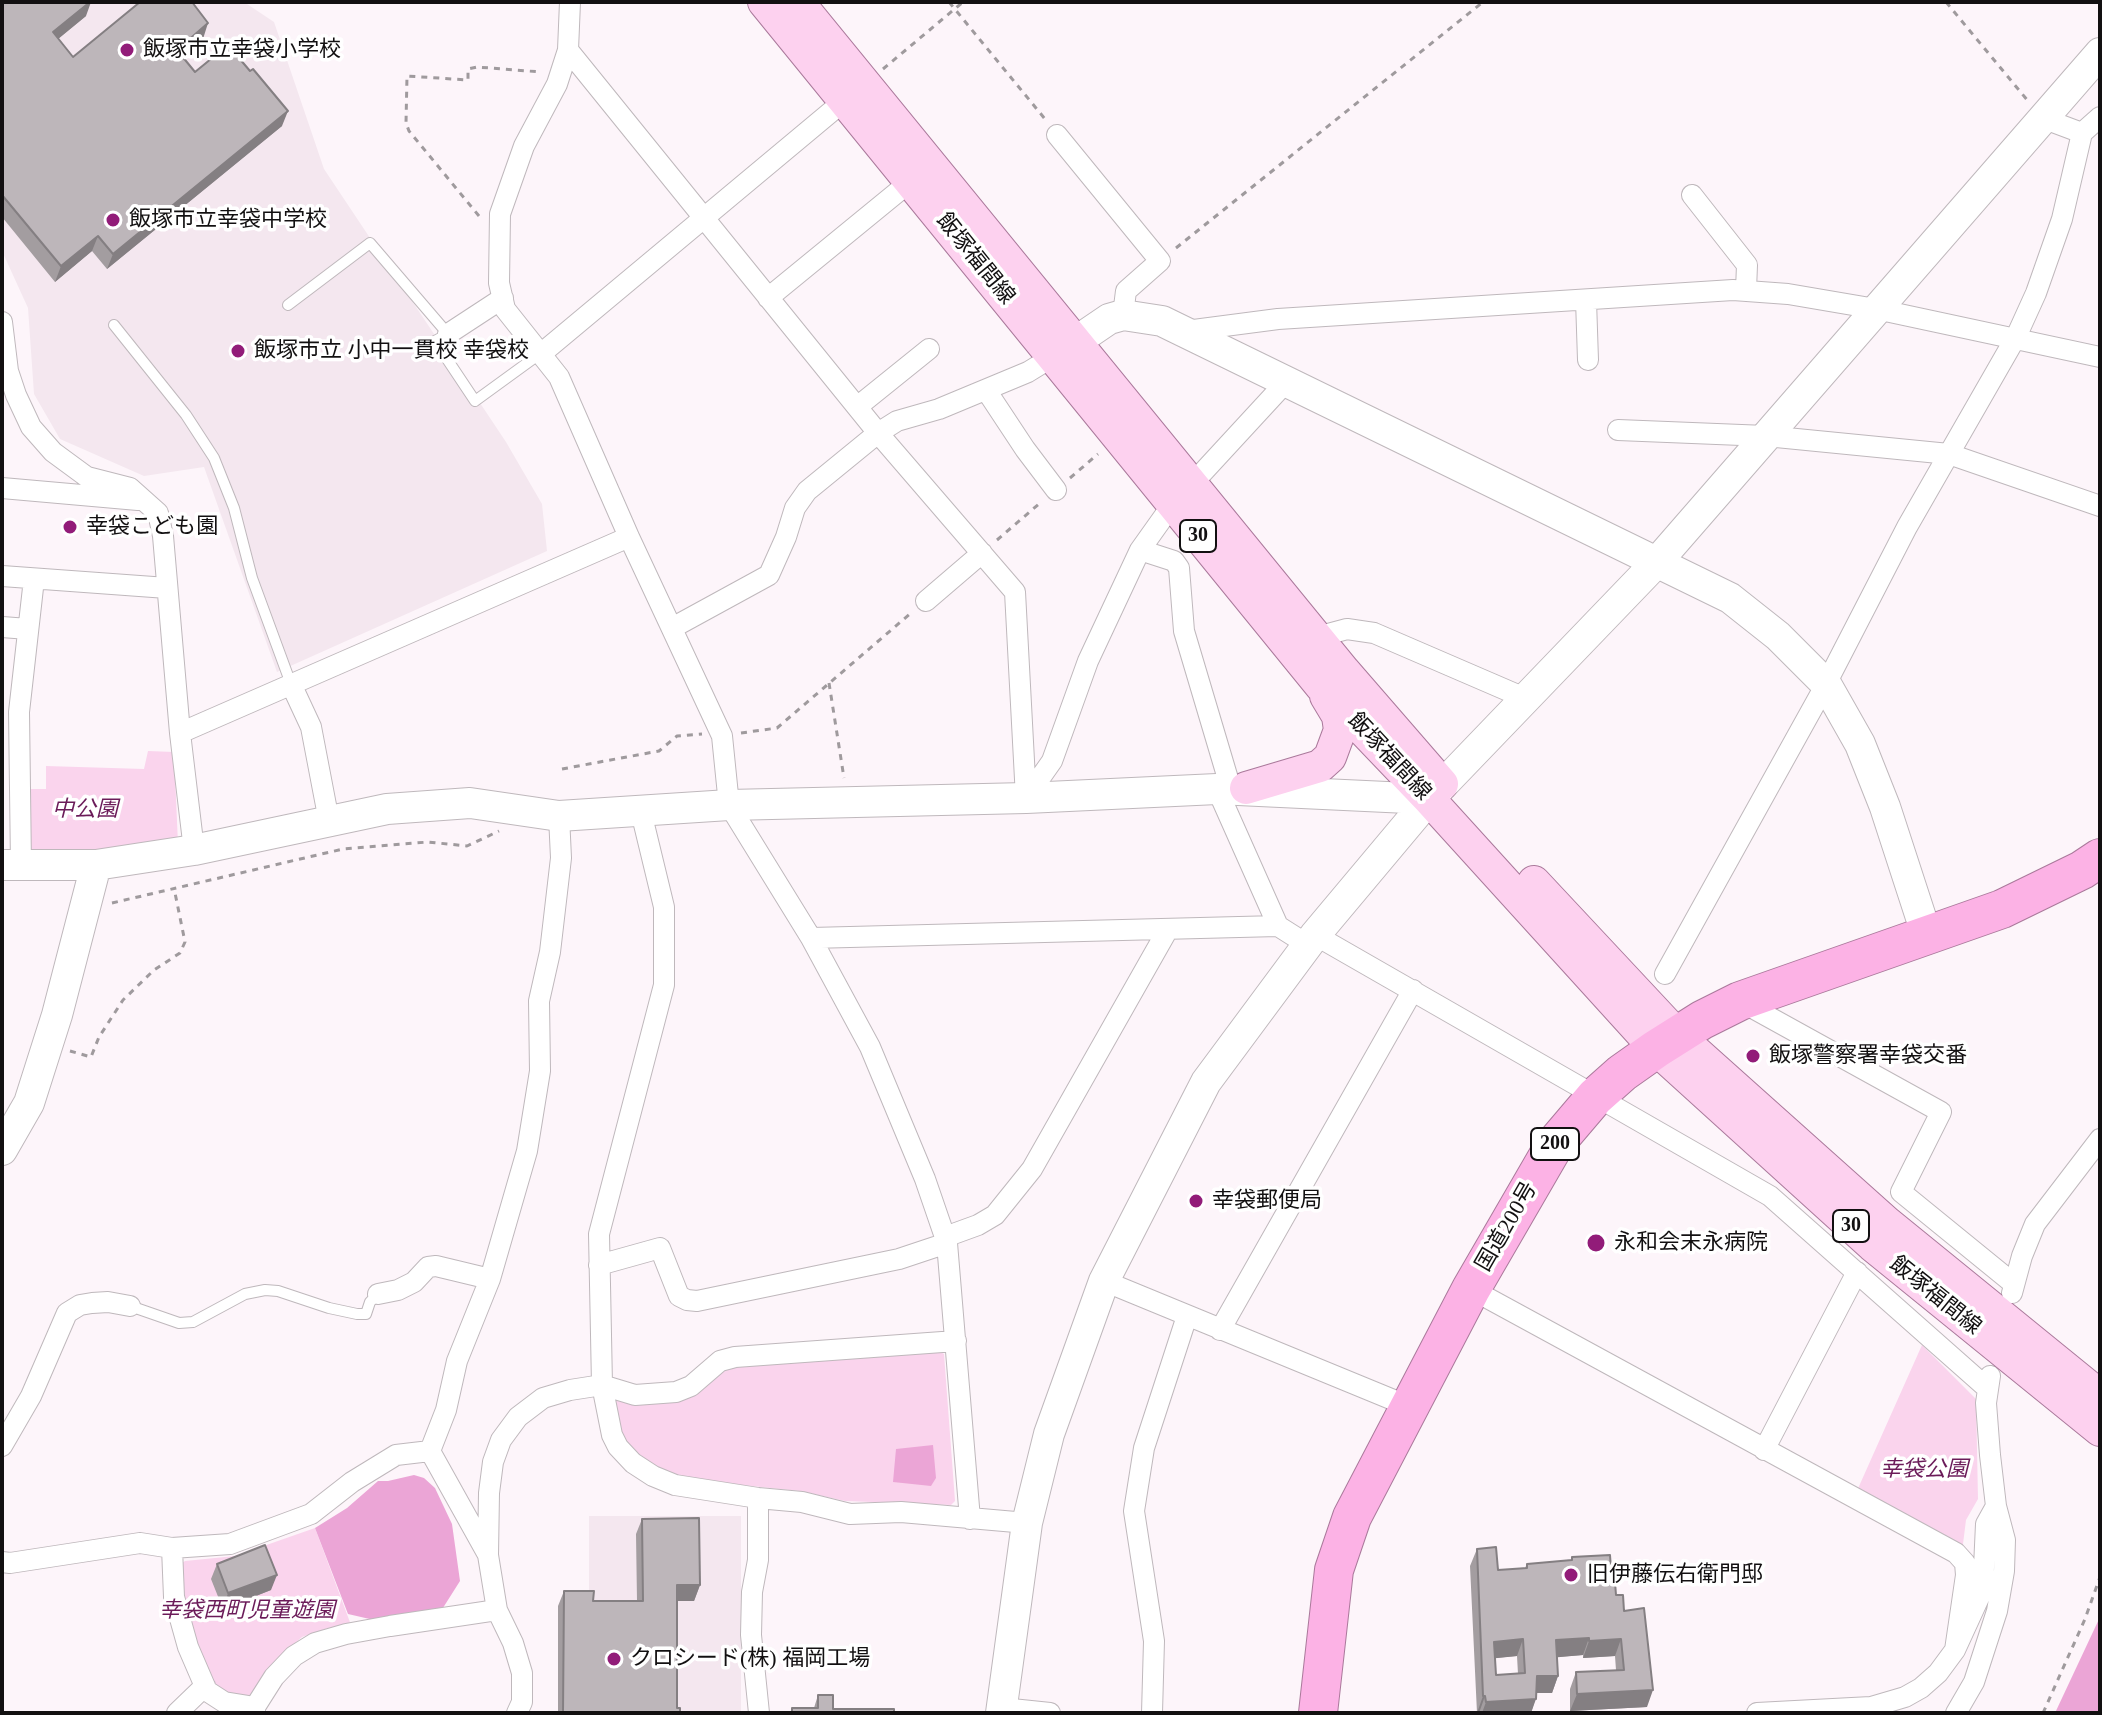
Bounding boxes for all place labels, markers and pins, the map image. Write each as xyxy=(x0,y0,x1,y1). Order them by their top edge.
place label: 飯塚市立幸袋小学校 xyxy=(143,37,341,63)
marker: 飯塚市立幸袋小学校 xyxy=(118,41,136,59)
place label: 飯塚市立幸袋中学校 xyxy=(129,207,327,233)
marker: 飯塚市立幸袋中学校 xyxy=(104,211,122,229)
place label: 飯塚市立 小中一貫校 幸袋校 xyxy=(254,338,529,364)
marker: 飯塚市立 小中一貫校 幸袋校 xyxy=(229,342,247,360)
place label: 幸袋こども園 xyxy=(86,514,218,540)
marker: 幸袋こども園 xyxy=(61,518,79,536)
place label: 飯塚警察署幸袋交番 xyxy=(1769,1043,1967,1069)
marker: 飯塚警察署幸袋交番 xyxy=(1744,1047,1762,1065)
place label: 幸袋郵便局 xyxy=(1212,1188,1322,1214)
marker: 幸袋郵便局 xyxy=(1187,1192,1205,1210)
place label: 永和会末永病院 xyxy=(1614,1230,1768,1256)
marker: 永和会末永病院 xyxy=(1585,1232,1607,1254)
place label: 旧伊藤伝右衛門邸 xyxy=(1587,1562,1763,1588)
marker: 旧伊藤伝右衛門邸 xyxy=(1562,1566,1580,1584)
place label: クロシード(株) 福岡工場 xyxy=(630,1646,870,1672)
marker: クロシード(株) 福岡工場 xyxy=(605,1650,623,1668)

